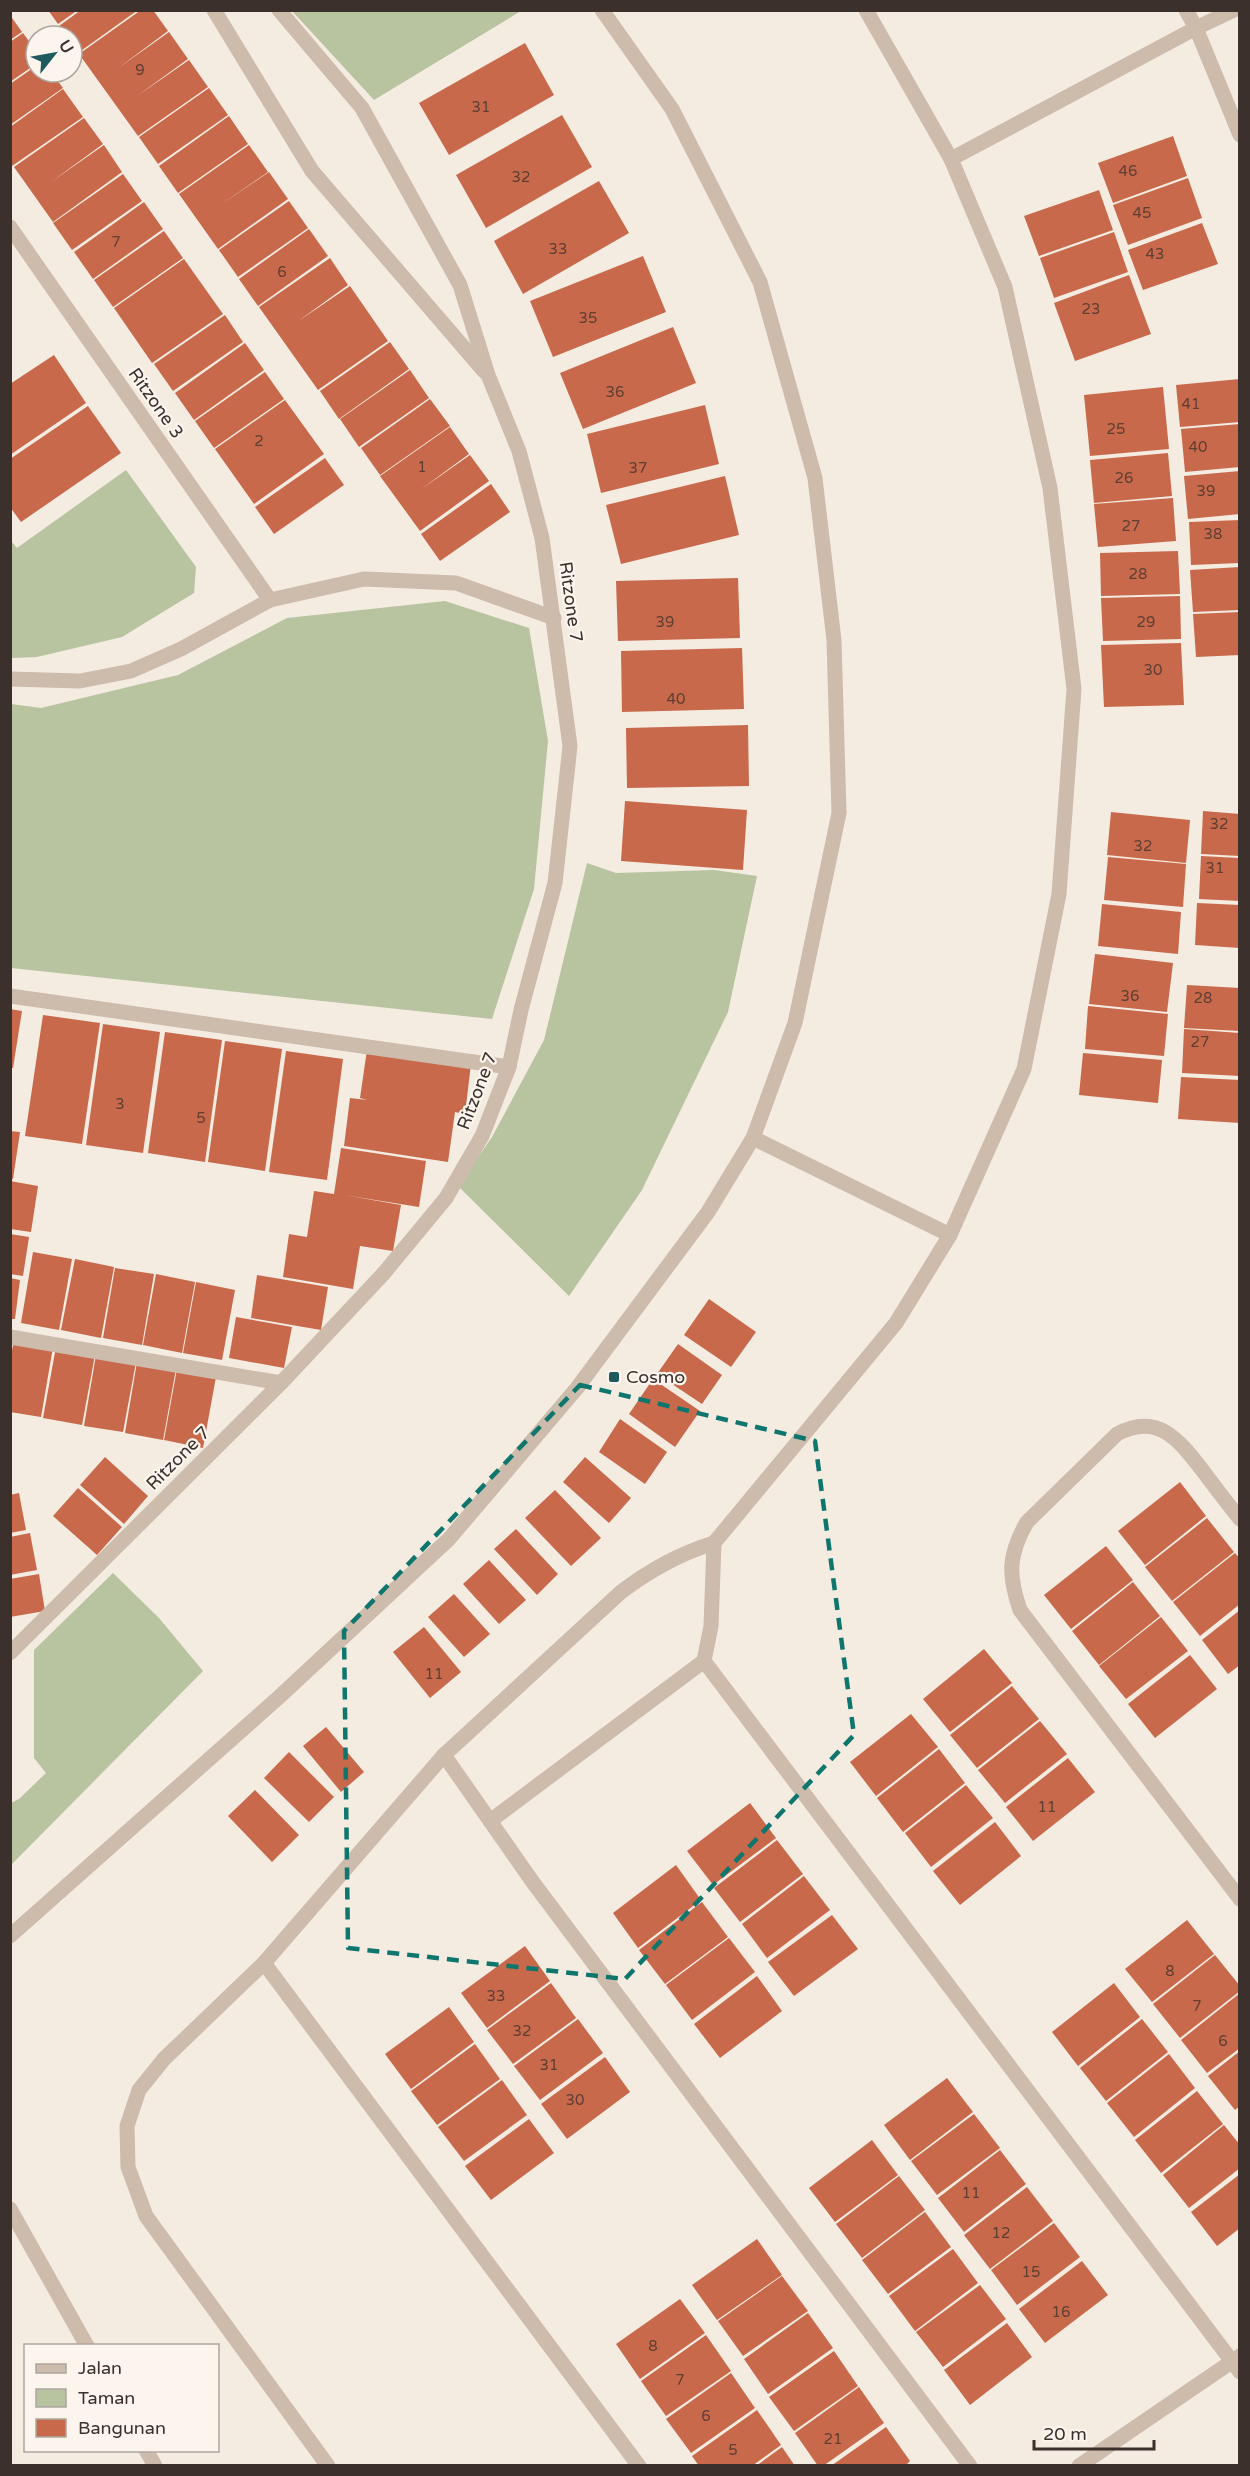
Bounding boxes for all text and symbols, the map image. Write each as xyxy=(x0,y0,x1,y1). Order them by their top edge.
north arrow xyxy=(24,24,84,84)
text: U xyxy=(54,36,78,57)
house number: 9 xyxy=(135,61,145,79)
house number: 31 xyxy=(472,98,490,116)
house number: 46 xyxy=(1119,162,1137,180)
house number: 32 xyxy=(512,168,530,186)
house number: 45 xyxy=(1133,204,1151,222)
house number: 7 xyxy=(111,233,121,251)
house number: 33 xyxy=(549,240,567,258)
house number: 43 xyxy=(1146,245,1164,263)
house number: 6 xyxy=(277,263,287,281)
house number: 23 xyxy=(1082,300,1100,318)
house number: 35 xyxy=(579,309,597,327)
street label: Ritzone 3 xyxy=(124,363,188,443)
house number: 36 xyxy=(606,383,624,401)
house number: 41 xyxy=(1182,395,1200,413)
house number: 25 xyxy=(1107,420,1125,438)
house number: 2 xyxy=(254,432,264,450)
house number: 40 xyxy=(1189,438,1207,456)
house number: 1 xyxy=(417,458,427,476)
house number: 37 xyxy=(629,459,647,477)
house number: 26 xyxy=(1115,469,1133,487)
house number: 39 xyxy=(1197,482,1215,500)
house number: 27 xyxy=(1122,517,1140,535)
house number: 38 xyxy=(1204,525,1222,543)
street label: Ritzone 7 xyxy=(554,560,588,644)
house number: 28 xyxy=(1129,565,1147,583)
house number: 39 xyxy=(656,613,674,631)
house number: 29 xyxy=(1137,613,1155,631)
house number: 30 xyxy=(1144,661,1162,679)
house number: 40 xyxy=(667,690,685,708)
house number: 32 xyxy=(1210,815,1228,833)
house number: 32 xyxy=(1134,837,1152,855)
house number: 31 xyxy=(1206,859,1224,877)
house number: 36 xyxy=(1121,987,1139,1005)
house number: 28 xyxy=(1194,989,1212,1007)
house number: 27 xyxy=(1191,1033,1209,1051)
street label: Ritzone 7 xyxy=(452,1049,502,1133)
house number: 3 xyxy=(115,1095,125,1113)
house number: 5 xyxy=(196,1109,206,1127)
place label: Cosmo xyxy=(626,1366,685,1388)
marker: Cosmo xyxy=(607,1370,621,1384)
street label: Ritzone 7 xyxy=(142,1422,214,1494)
house number: 11 xyxy=(425,1665,443,1683)
house number: 11 xyxy=(1038,1798,1056,1816)
house number: 8 xyxy=(1165,1962,1175,1980)
house number: 33 xyxy=(487,1987,505,2005)
house number: 7 xyxy=(1192,1997,1202,2015)
house number: 32 xyxy=(513,2022,531,2040)
house number: 6 xyxy=(1218,2032,1228,2050)
house number: 31 xyxy=(540,2056,558,2074)
house number: 30 xyxy=(566,2091,584,2109)
house number: 11 xyxy=(962,2184,980,2202)
house number: 12 xyxy=(992,2224,1010,2242)
house number: 15 xyxy=(1022,2263,1040,2281)
house number: 16 xyxy=(1052,2303,1070,2321)
house number: 8 xyxy=(648,2337,658,2355)
legend xyxy=(24,2344,219,2452)
text: Jalan xyxy=(78,2357,122,2379)
house number: 7 xyxy=(675,2371,685,2389)
text: Taman xyxy=(78,2387,135,2409)
house number: 6 xyxy=(701,2407,711,2425)
scale bar xyxy=(1034,2413,1154,2451)
text: Bangunan xyxy=(78,2417,166,2439)
text: 20 m xyxy=(1043,2423,1087,2445)
house number: 21 xyxy=(824,2430,842,2448)
house number: 5 xyxy=(728,2441,738,2459)

